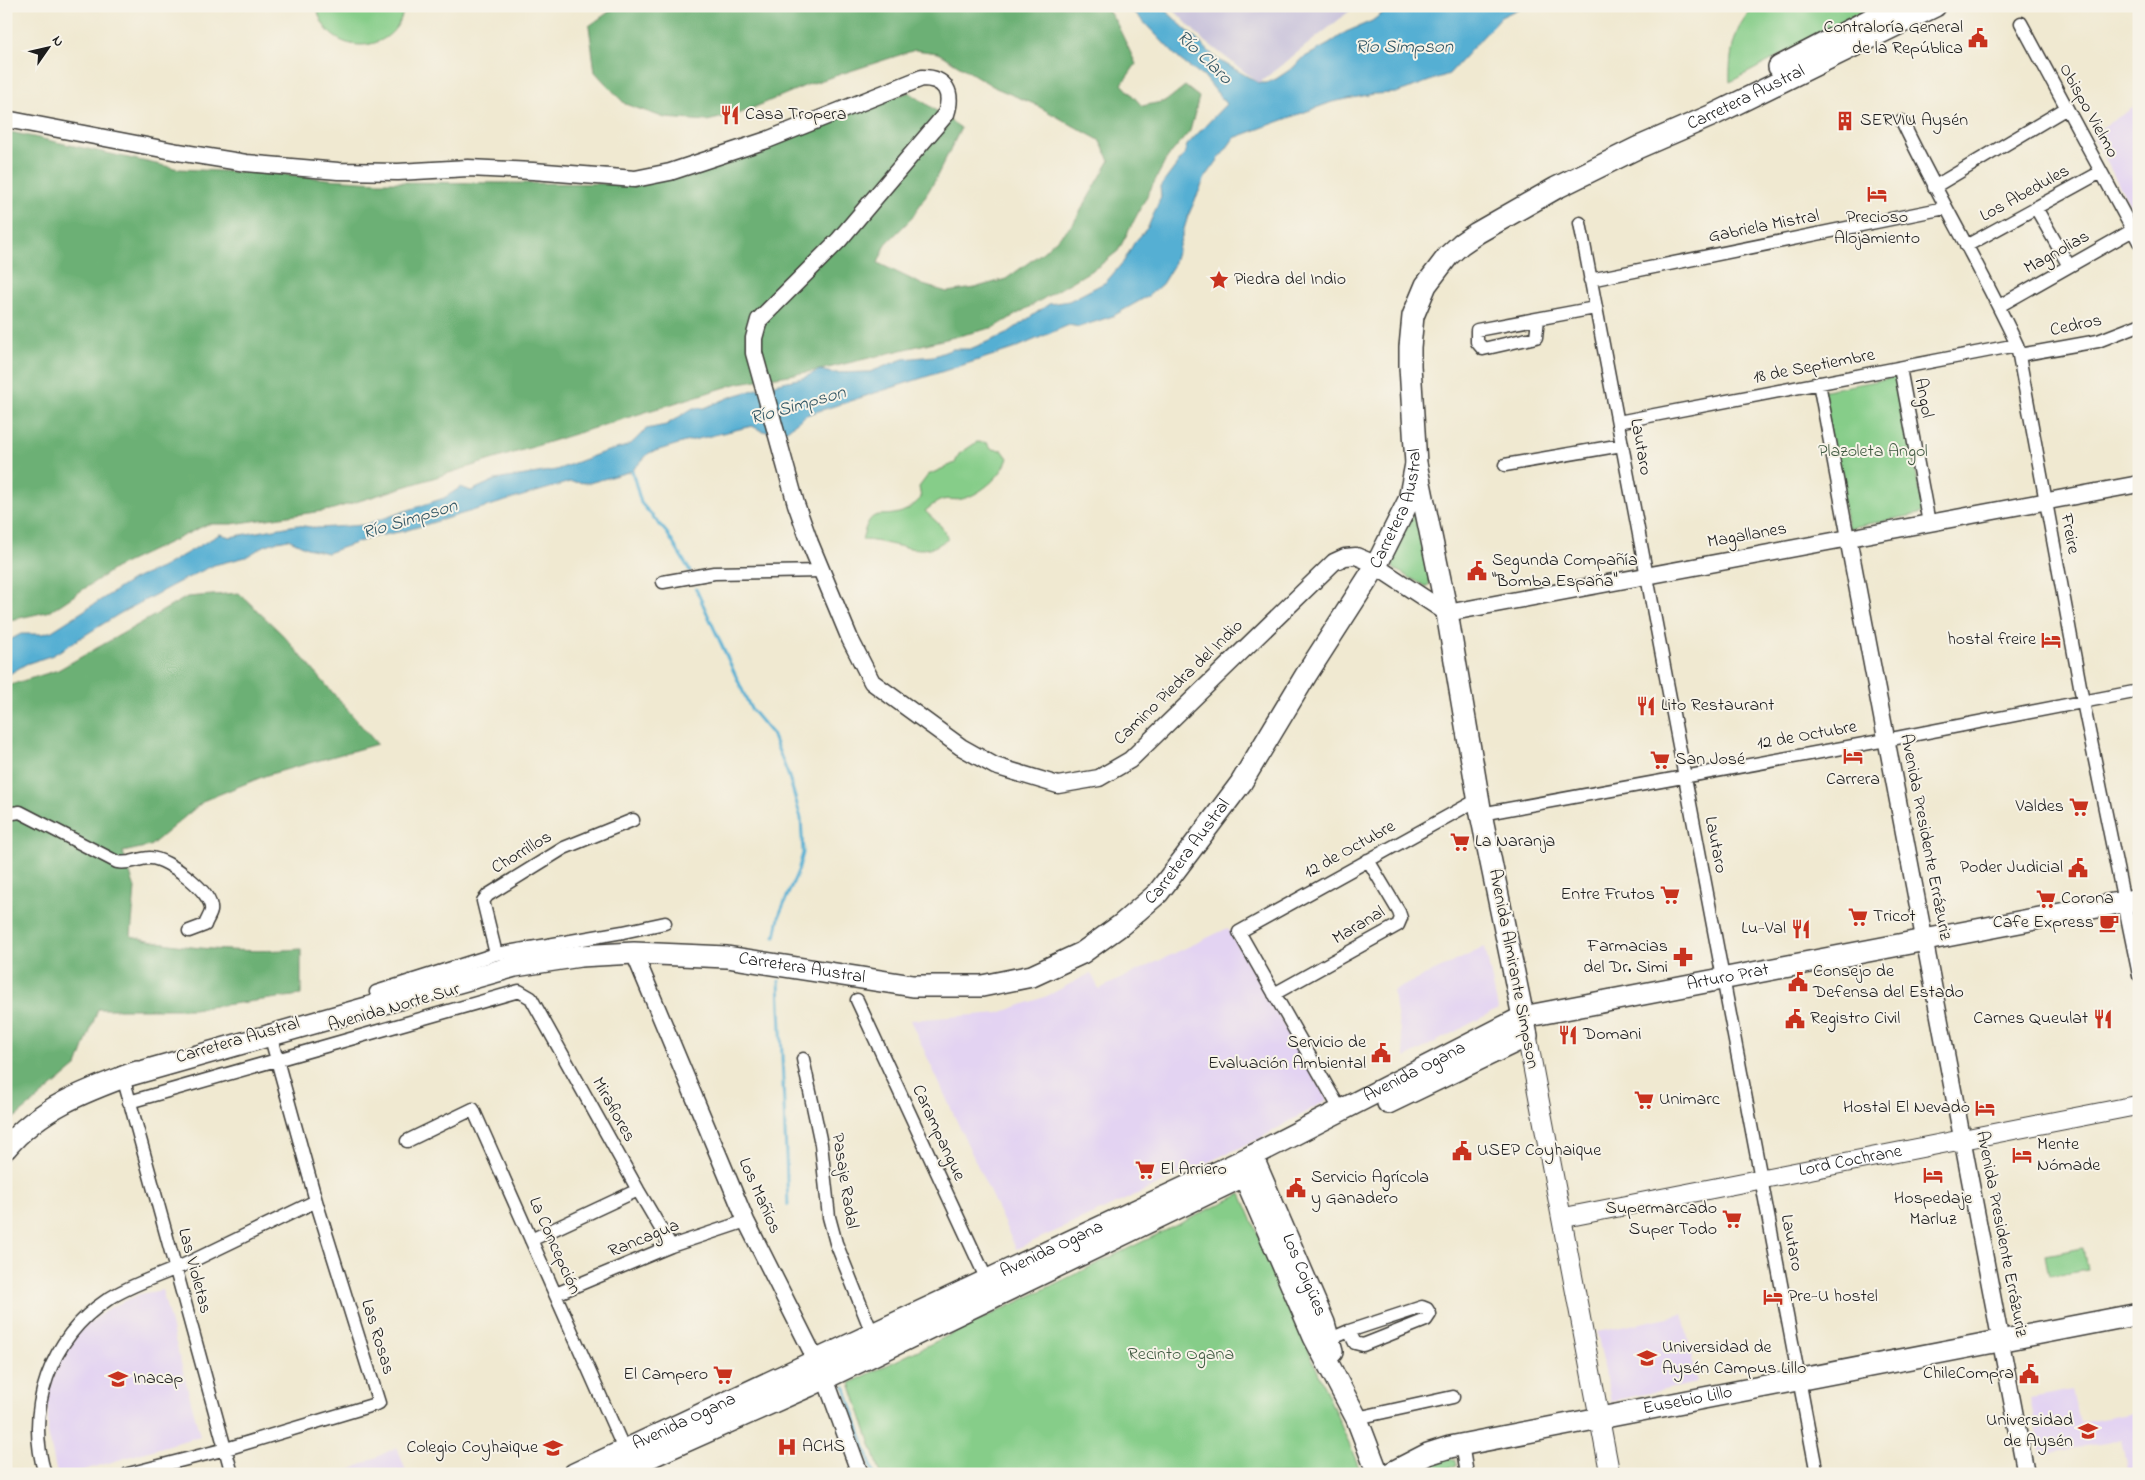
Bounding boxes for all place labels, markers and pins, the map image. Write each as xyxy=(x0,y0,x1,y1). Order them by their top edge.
place label: Contraloría General de la República xyxy=(1824,15,1963,62)
public building icon: Contraloría General de la República xyxy=(1967,27,1989,49)
place label: Casa Tropera xyxy=(745,102,846,128)
restaurant icon: Casa Tropera xyxy=(719,104,741,126)
place label: SERVIU Aysén xyxy=(1860,108,1968,134)
building icon: SERVIU Aysén xyxy=(1834,110,1856,132)
hotel icon: Precioso Alojamiento xyxy=(1866,183,1888,205)
place label: Precioso Alojamiento xyxy=(1834,205,1920,252)
place label: Piedra del Indio xyxy=(1234,267,1346,293)
place icon: Piedra del Indio xyxy=(1208,269,1230,291)
place label: Segunda Compañía "Bomba España" xyxy=(1492,548,1638,595)
public building icon: Segunda Compañía "Bomba España" xyxy=(1466,560,1488,582)
place label: hostal freire xyxy=(1947,627,2037,653)
hotel icon: hostal freire xyxy=(2040,629,2062,651)
place label: Lito Restaurant xyxy=(1661,693,1774,719)
restaurant icon: Lito Restaurant xyxy=(1635,695,1657,717)
hotel icon: Carrera xyxy=(1842,745,1864,767)
place label: San José xyxy=(1675,747,1746,773)
supermarket icon: San José xyxy=(1649,749,1671,771)
place label: Carrera xyxy=(1826,767,1880,793)
place label: Valdes xyxy=(2014,794,2064,820)
supermarket icon: Valdes xyxy=(2068,796,2090,818)
place label: La Naranja xyxy=(1475,829,1555,855)
supermarket icon: La Naranja xyxy=(1449,831,1471,853)
place label: Poder Judicial xyxy=(1960,855,2063,881)
public building icon: Poder Judicial xyxy=(2067,857,2089,879)
place label: Entre Frutos xyxy=(1560,882,1655,908)
supermarket icon: Entre Frutos xyxy=(1659,884,1681,906)
place label: Corona xyxy=(2061,886,2114,912)
supermarket icon: Corona xyxy=(2035,888,2057,910)
place label: Tricot xyxy=(1873,904,1916,930)
supermarket icon: Tricot xyxy=(1847,906,1869,928)
place label: Cafe Express xyxy=(1993,910,2094,936)
cafe icon: Cafe Express xyxy=(2098,912,2120,934)
place label: Lu-Val xyxy=(1741,916,1786,942)
restaurant icon: Lu-Val xyxy=(1790,918,1812,940)
place label: Farmacias del Dr. Simi xyxy=(1583,934,1668,981)
pharmacy icon: Farmacias del Dr. Simi xyxy=(1672,946,1694,968)
place label: Consejo de Defensa del Estado xyxy=(1812,959,1964,1006)
public building icon: Consejo de Defensa del Estado xyxy=(1787,971,1809,993)
place label: Registro Civil xyxy=(1810,1006,1900,1033)
place label: Carnes Queulat xyxy=(1973,1006,2088,1032)
public building icon: Registro Civil xyxy=(1784,1008,1806,1030)
restaurant icon: Carnes Queulat xyxy=(2092,1008,2114,1030)
place label: Domani xyxy=(1582,1022,1641,1048)
restaurant icon: Domani xyxy=(1557,1024,1579,1046)
place label: Servicio de Evaluación Ambiental xyxy=(1208,1030,1367,1077)
public building icon: Servicio de Evaluación Ambiental xyxy=(1370,1042,1392,1064)
place label: Unimarc xyxy=(1659,1087,1720,1113)
supermarket icon: Unimarc xyxy=(1633,1089,1655,1111)
place label: Hostal El Nevado xyxy=(1843,1095,1970,1121)
hotel icon: Hostal El Nevado xyxy=(1974,1097,1996,1119)
place label: Mente Nómade xyxy=(2037,1132,2101,1179)
place label: USEP Coyhaique xyxy=(1477,1138,1602,1164)
public building icon: USEP Coyhaique xyxy=(1451,1140,1473,1162)
hotel icon: Mente Nómade xyxy=(2011,1144,2033,1166)
place label: El Arriero xyxy=(1160,1157,1227,1183)
supermarket icon: El Arriero xyxy=(1134,1159,1156,1181)
hotel icon: Hospedaje Marluz xyxy=(1922,1164,1944,1186)
place label: Servicio Agrícola y Ganadero xyxy=(1311,1165,1429,1212)
public building icon: Servicio Agrícola y Ganadero xyxy=(1285,1177,1307,1199)
place label: Hospedaje Marluz xyxy=(1894,1186,1973,1233)
place label: Supermarcado Super Todo xyxy=(1605,1196,1717,1243)
supermarket icon: Supermarcado Super Todo xyxy=(1721,1208,1743,1230)
place label: Pre-U hostel xyxy=(1788,1284,1878,1310)
hotel icon: Pre-U hostel xyxy=(1762,1286,1784,1308)
place label: Universidad de Aysén Campus Lillo xyxy=(1662,1335,1806,1382)
school or university icon: Universidad de Aysén Campus Lillo xyxy=(1636,1347,1658,1369)
place label: ChileCompra xyxy=(1923,1361,2014,1387)
place label: El Campero xyxy=(623,1362,708,1388)
public building icon: ChileCompra xyxy=(2018,1363,2040,1385)
supermarket icon: El Campero xyxy=(712,1364,734,1386)
place label: Inacap xyxy=(133,1366,184,1392)
school or university icon: Inacap xyxy=(107,1368,129,1390)
place label: Universidad de Aysén xyxy=(1986,1408,2073,1455)
school or university icon: Universidad de Aysén xyxy=(2077,1420,2099,1442)
place label: ACHS xyxy=(802,1434,845,1460)
place label: Colegio Coyhaique xyxy=(406,1435,539,1462)
hospital icon: ACHS xyxy=(776,1436,798,1458)
school or university icon: Colegio Coyhaique xyxy=(542,1437,564,1459)

